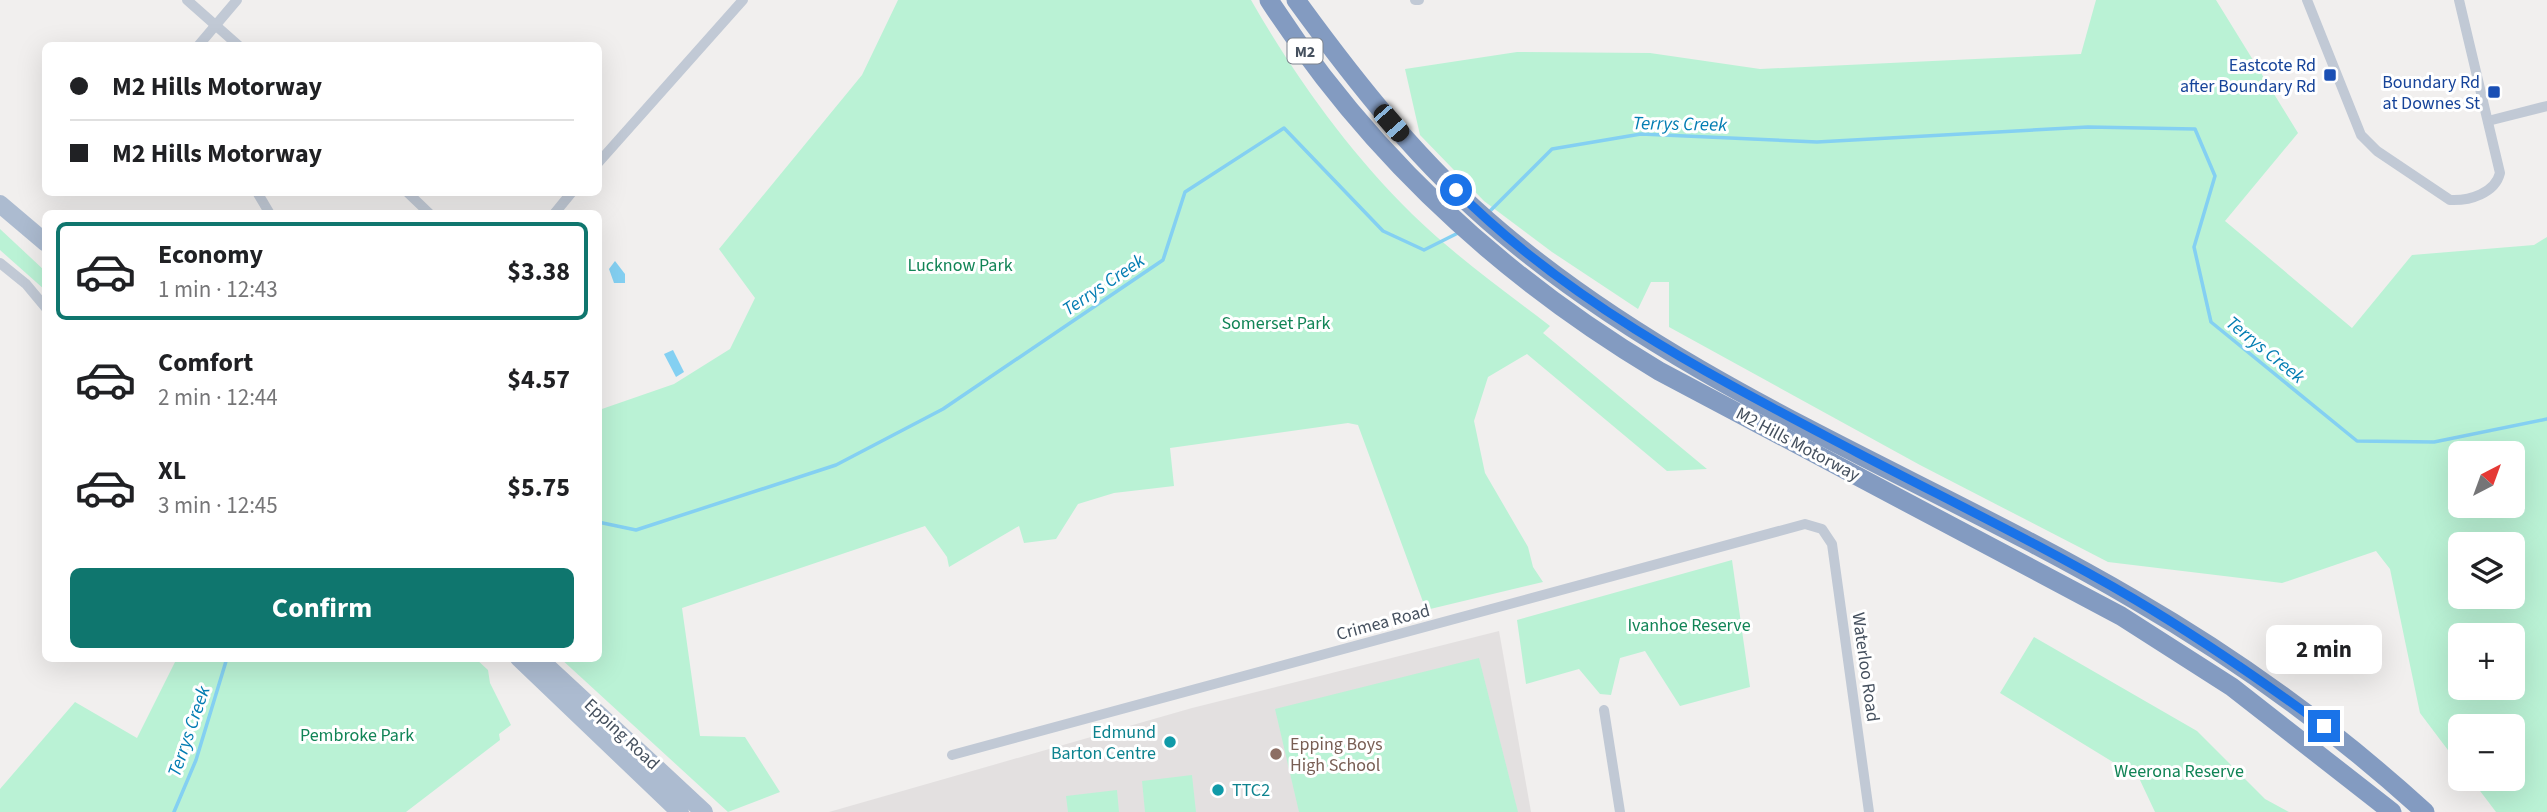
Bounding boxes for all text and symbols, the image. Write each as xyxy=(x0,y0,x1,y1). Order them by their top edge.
road number: M2 xyxy=(1288,38,1322,64)
place label: Eastcote Rd after Boundary Rd xyxy=(2180,53,2316,99)
marker: Eastcote Rd after Boundary Rd xyxy=(2322,67,2338,83)
text: M2 Hills Motorway xyxy=(112,68,322,105)
place label: Boundary Rd at Downes St xyxy=(2382,70,2480,116)
marker: Boundary Rd at Downes St xyxy=(2486,84,2502,100)
car xyxy=(1370,100,1413,146)
water label: Terrys Creek xyxy=(1632,110,1728,139)
text: M2 Hills Motorway xyxy=(112,135,322,172)
route start xyxy=(1440,174,1472,206)
text: Economy xyxy=(158,236,263,273)
icon: car xyxy=(74,240,137,303)
water label: Terrys Creek xyxy=(1057,247,1151,323)
text: $3.38 xyxy=(507,253,570,290)
park label: Lucknow Park xyxy=(907,253,1013,278)
text: 1 min · 12:43 xyxy=(158,273,278,306)
water label: Terrys Creek xyxy=(2220,310,2311,391)
park label: Somerset Park xyxy=(1221,311,1331,336)
text: Comfort xyxy=(158,344,253,381)
icon: car xyxy=(74,348,137,411)
text: $4.57 xyxy=(507,361,570,398)
text: 2 min · 12:44 xyxy=(158,381,278,414)
street label: M2 Hills Motorway xyxy=(1731,401,1865,488)
north arrow xyxy=(2448,441,2525,518)
map controls xyxy=(2448,441,2525,791)
text: XL xyxy=(158,452,186,489)
icon: car xyxy=(74,456,137,519)
text: $5.75 xyxy=(507,469,570,506)
text: 3 min · 12:45 xyxy=(158,489,278,522)
button: layers xyxy=(2448,532,2525,609)
button: Confirm xyxy=(70,568,574,648)
street label: Crimea Road xyxy=(1334,598,1433,647)
street label: Waterloo Road xyxy=(1845,611,1886,723)
park label: Ivanhoe Reserve xyxy=(1627,613,1751,638)
button: + xyxy=(2448,623,2525,700)
callout: 2 min xyxy=(2266,624,2382,674)
text: 2 min xyxy=(2296,633,2352,666)
water label: Terrys Creek xyxy=(161,681,218,781)
street label: Epping Road xyxy=(578,693,665,776)
route end xyxy=(2308,710,2340,742)
button: − xyxy=(2448,714,2525,791)
place label: Edmund Barton Centre xyxy=(1051,720,1156,766)
park label: Pembroke Park xyxy=(300,723,414,748)
place label: Epping Boys High School xyxy=(1290,732,1383,778)
marker: Edmund Barton Centre xyxy=(1162,734,1178,750)
marker: Epping Boys High School xyxy=(1268,746,1284,762)
park label: Weerona Reserve xyxy=(2114,759,2244,784)
place label: TTC2 xyxy=(1232,778,1270,803)
marker: TTC2 xyxy=(1210,782,1226,798)

